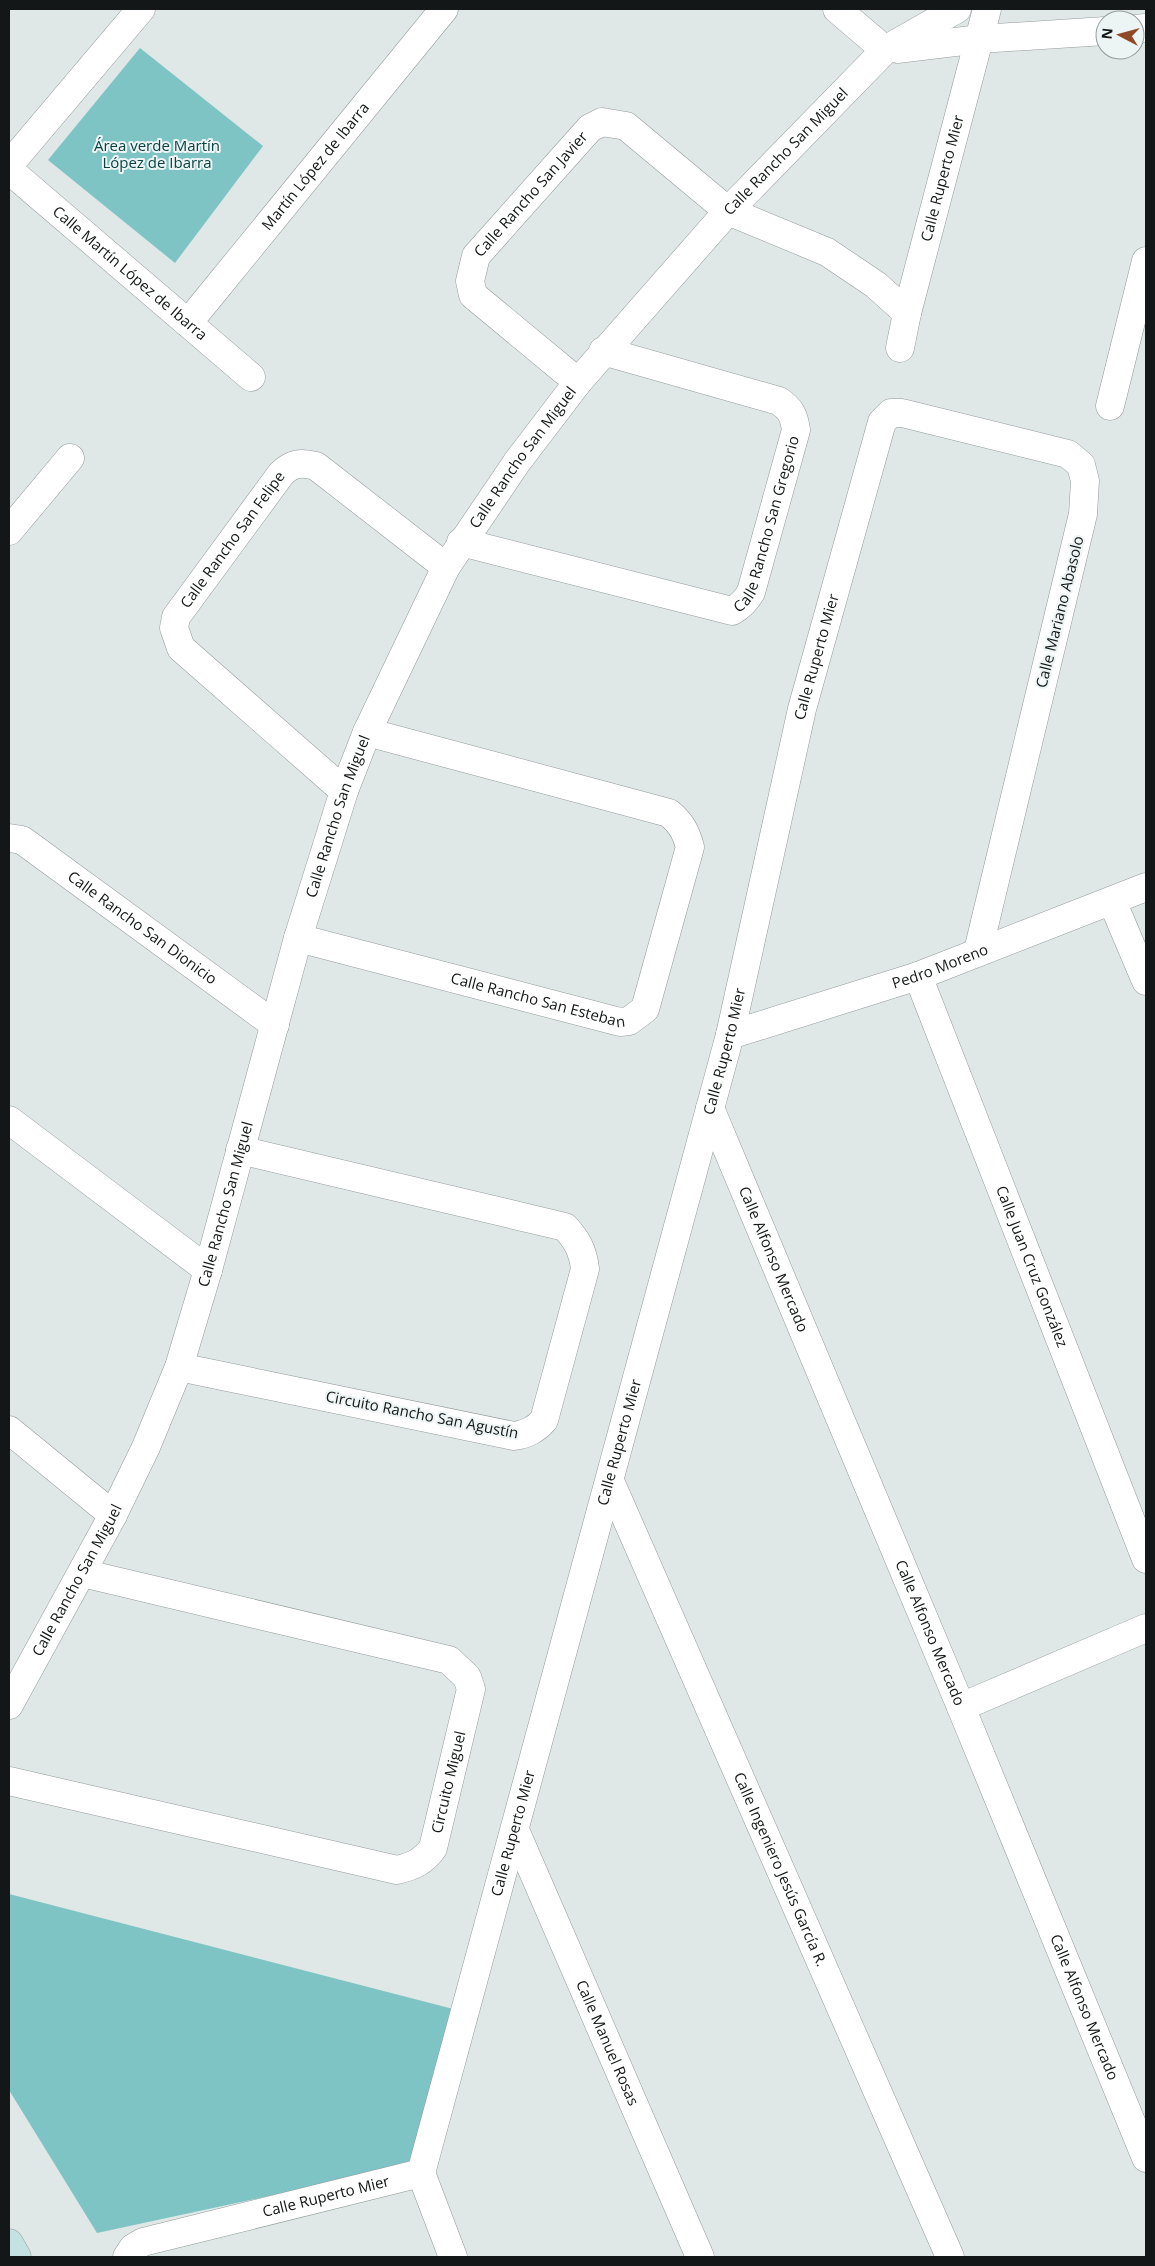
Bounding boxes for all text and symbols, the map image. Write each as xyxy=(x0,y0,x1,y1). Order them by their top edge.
north arrow xyxy=(1095,10,1145,60)
text: N xyxy=(1097,27,1117,40)
street label: Calle Rancho San Miguel xyxy=(719,83,852,219)
street label: Martín López de Ibarra xyxy=(257,98,373,234)
street label: Calle Ruperto Mier xyxy=(915,113,968,243)
street label: Calle Rancho San Javier xyxy=(469,127,591,261)
park label: Área verde Martín López de Ibarra xyxy=(94,135,220,172)
street label: Calle Martín López de Ibarra xyxy=(49,201,212,344)
street label: Calle Rancho San Miguel xyxy=(464,382,580,532)
street label: Calle Rancho San Gregorio xyxy=(729,433,803,616)
street label: Calle Rancho San Felipe xyxy=(175,467,289,612)
street label: Calle Mariano Abasolo xyxy=(1030,534,1088,690)
street label: Calle Ruperto Mier xyxy=(789,591,843,722)
street label: Calle Rancho San Miguel xyxy=(300,732,374,900)
street label: Calle Rancho San Dionicio xyxy=(64,866,221,988)
street label: Pedro Moreno xyxy=(889,939,991,993)
street label: Calle Rancho San Esteban xyxy=(449,967,626,1031)
street label: Calle Ruperto Mier xyxy=(698,986,749,1117)
street label: Calle Rancho San Miguel xyxy=(193,1119,257,1289)
street label: Calle Juan Cruz González xyxy=(992,1182,1073,1350)
street label: Calle Alfonso Mercado xyxy=(735,1183,814,1335)
street label: Calle Ruperto Mier xyxy=(592,1377,645,1508)
street label: Circuito Rancho San Agustín xyxy=(324,1386,520,1443)
street label: Calle Rancho San Miguel xyxy=(27,1501,126,1660)
street label: Calle Alfonso Mercado xyxy=(891,1556,970,1708)
street label: Circuito Miguel xyxy=(426,1729,470,1835)
street label: Calle Ruperto Mier xyxy=(486,1768,539,1898)
street label: Calle Ingeniero Jesús García R. xyxy=(730,1769,832,1969)
street label: Calle Alfonso Mercado xyxy=(1046,1931,1124,2083)
street label: Calle Manuel Rosas xyxy=(572,1977,644,2108)
street label: Calle Ruperto Mier xyxy=(260,2170,391,2221)

